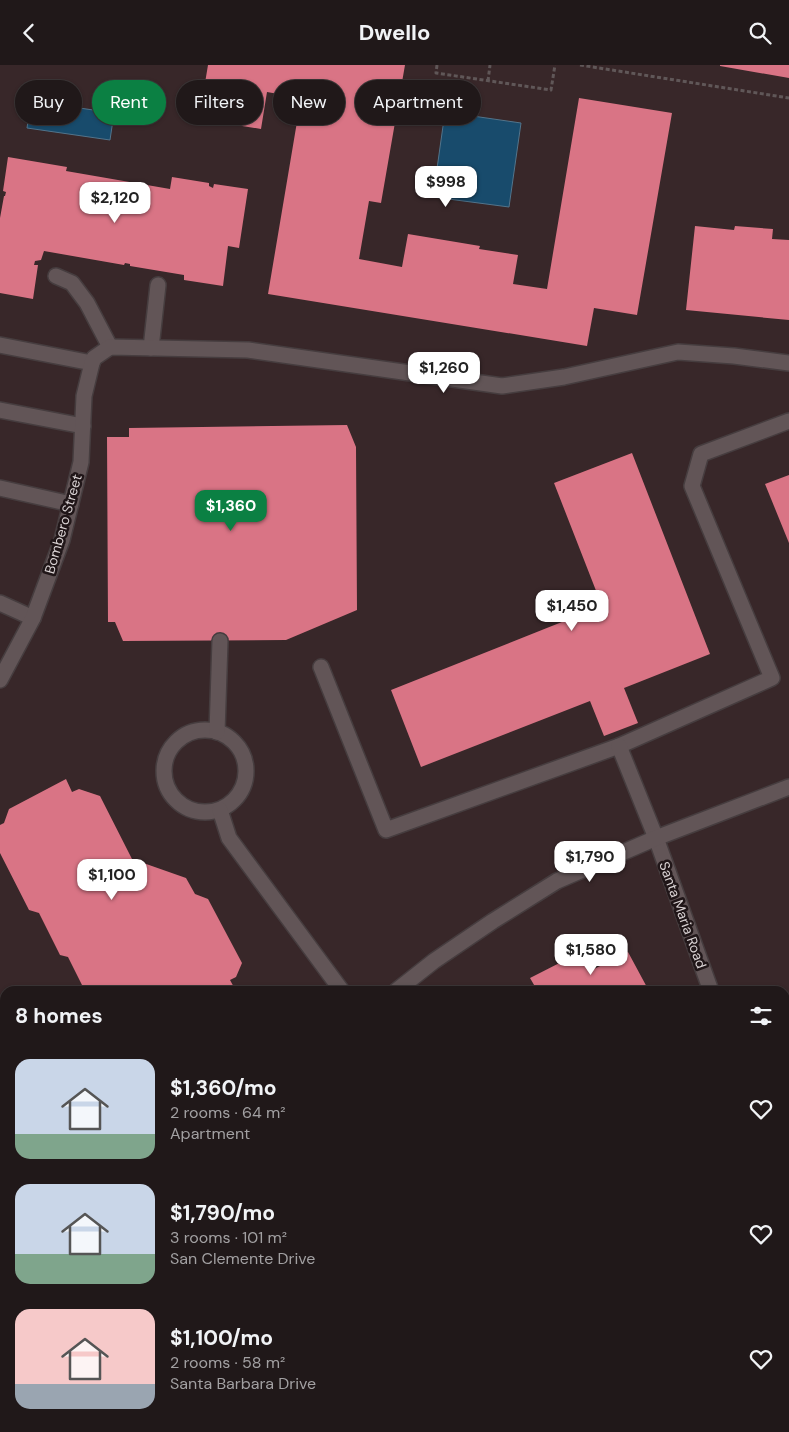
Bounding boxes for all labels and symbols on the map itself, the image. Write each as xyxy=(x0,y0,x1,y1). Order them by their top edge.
pin: $998 xyxy=(416,165,476,208)
pin: $2,120 xyxy=(74,181,156,224)
pin: $1,260 xyxy=(403,351,485,394)
street label: Bombero Street xyxy=(40,472,86,576)
pin: $1,360 xyxy=(190,489,272,532)
pin: $1,450 xyxy=(531,589,613,632)
pin: $1,790 xyxy=(549,841,631,883)
pin: $1,100 xyxy=(71,859,153,901)
street label: Santa Maria Road xyxy=(655,859,711,971)
pin: $1,580 xyxy=(550,933,632,976)

